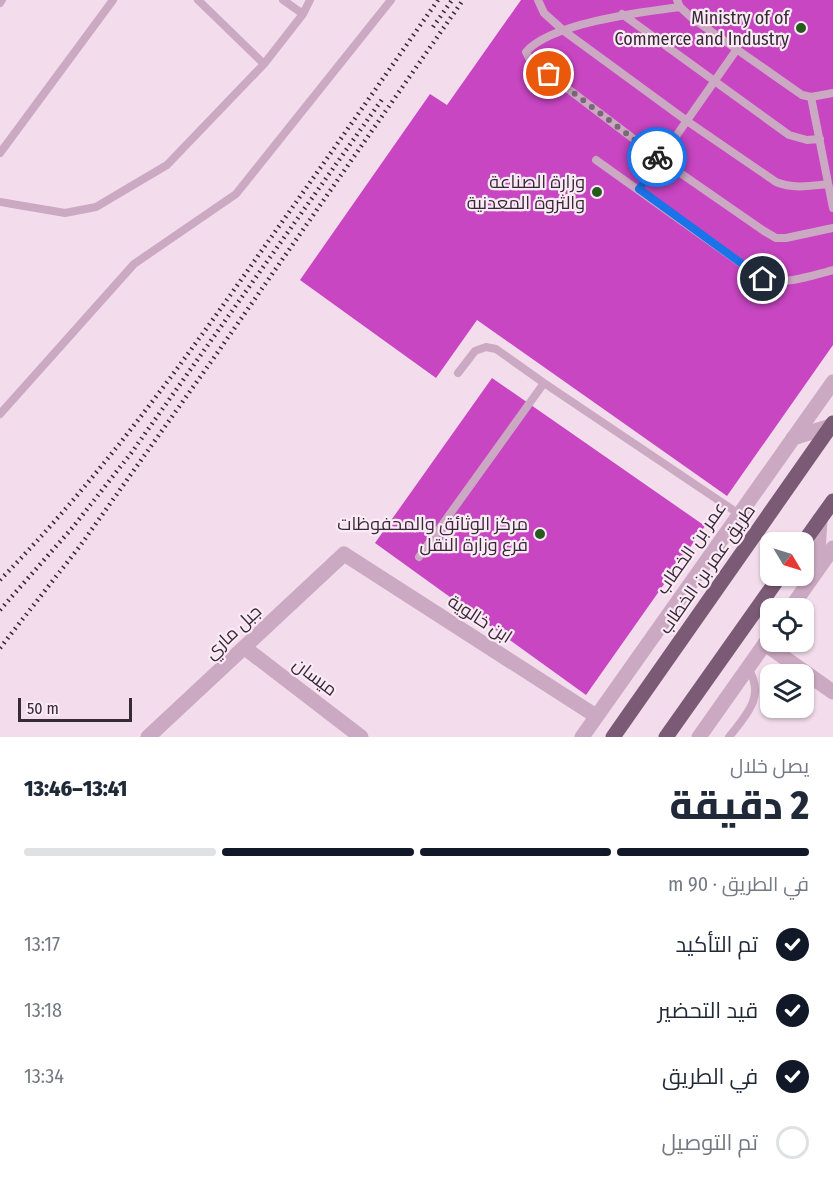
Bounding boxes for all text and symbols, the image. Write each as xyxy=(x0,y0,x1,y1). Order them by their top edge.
place label: Ministry of of Commerce and Industry xyxy=(615,7,790,50)
marker: Ministry of of Commerce and Industry xyxy=(794,21,808,35)
pin xyxy=(523,48,574,99)
icon: bag xyxy=(532,57,565,90)
courier xyxy=(627,127,687,187)
icon: bike xyxy=(641,141,674,174)
place label: وزارة الصناعة والثروة المعدنية xyxy=(467,171,585,214)
marker: وزارة الصناعة والثروة المعدنية xyxy=(590,185,604,199)
pin xyxy=(737,253,788,304)
icon: home xyxy=(746,262,779,295)
street label: عمر بن الخطاب xyxy=(651,498,731,598)
street label: طريق عمر بن الخطاب xyxy=(654,500,761,639)
place label: مركز الوثائق والمحفوظات فرع وزارة النقل xyxy=(337,513,528,557)
marker: مركز الوثائق والمحفوظات فرع وزارة النقل xyxy=(533,527,547,541)
north arrow xyxy=(760,532,814,586)
map controls xyxy=(760,532,814,718)
street label: ابن خالوية xyxy=(444,590,516,648)
button: locate xyxy=(760,598,814,652)
street label: جبل ماري xyxy=(200,600,268,666)
street label: ميسان xyxy=(289,653,341,701)
button: layers xyxy=(760,664,814,718)
scale bar xyxy=(18,695,132,722)
text: 50 m xyxy=(27,699,59,718)
text: يصل خلال xyxy=(730,754,809,778)
text: 13:41–13:46 xyxy=(24,775,127,802)
text: 2 دقيقة xyxy=(670,783,809,829)
text: في الطريق · 90 m xyxy=(668,872,809,896)
icon: check xyxy=(776,928,809,961)
text: تم التأكيد xyxy=(676,931,758,958)
text: 13:17 xyxy=(24,932,60,956)
icon: check xyxy=(776,994,809,1027)
text: قيد التحضير xyxy=(658,997,758,1024)
text: 13:18 xyxy=(24,998,62,1022)
icon: check xyxy=(776,1060,809,1093)
text: في الطريق xyxy=(662,1063,758,1090)
text: 13:34 xyxy=(24,1064,64,1088)
text: تم التوصيل xyxy=(661,1129,758,1156)

